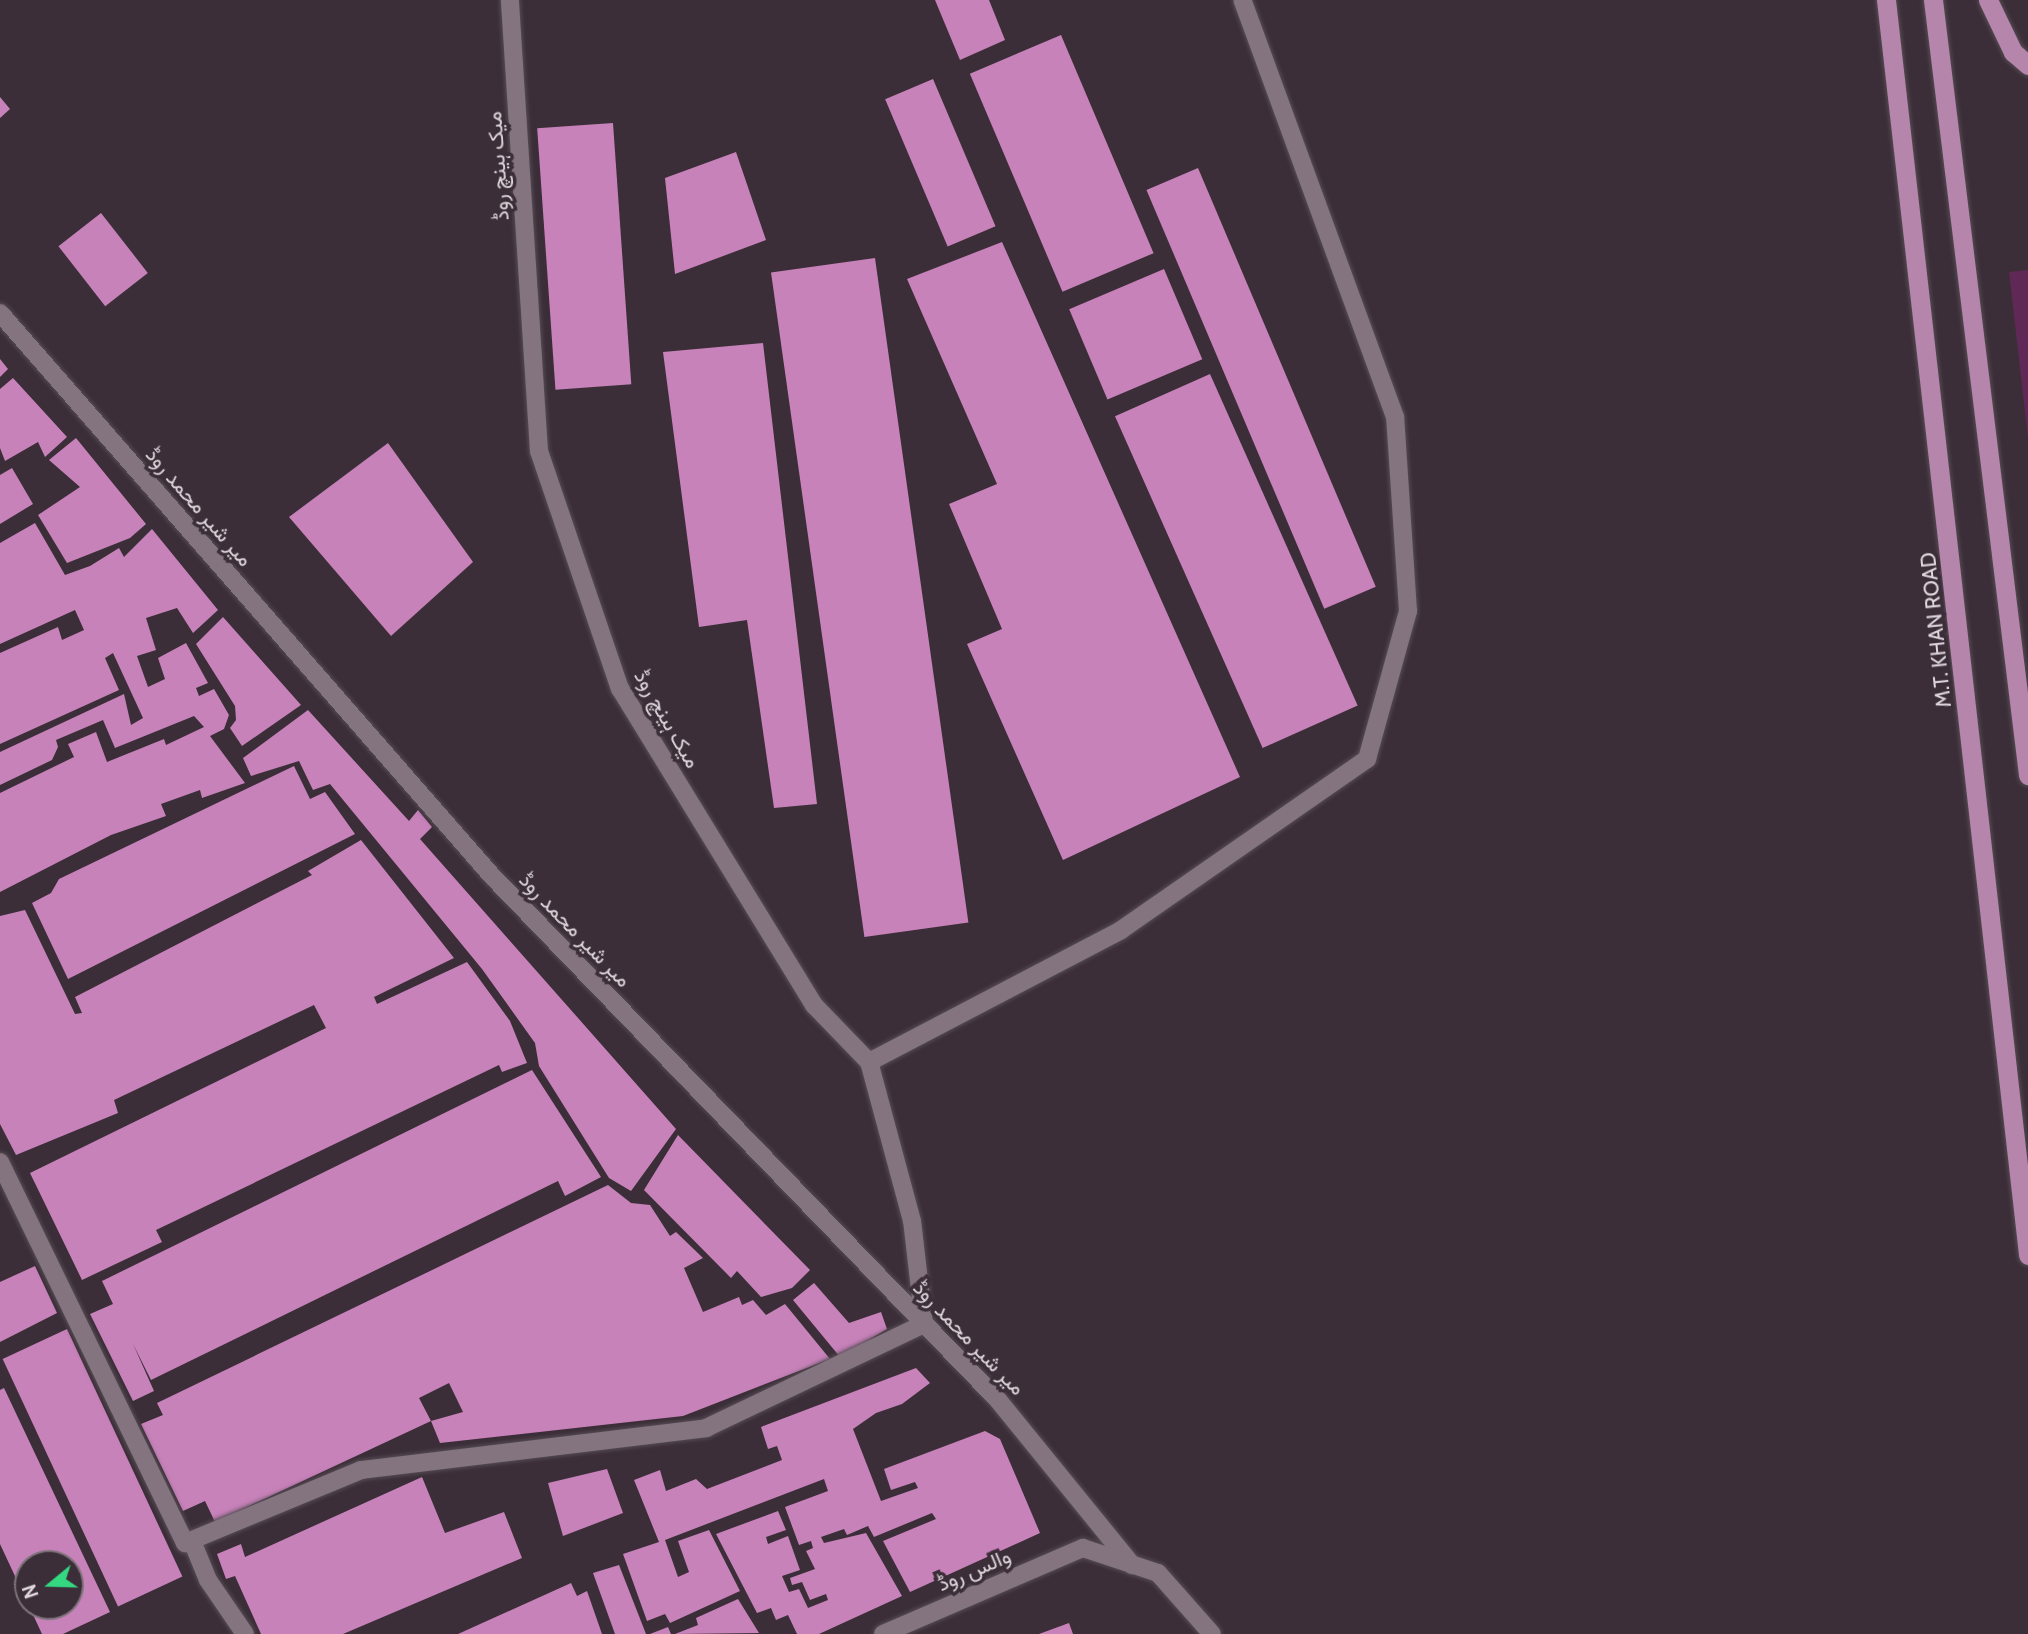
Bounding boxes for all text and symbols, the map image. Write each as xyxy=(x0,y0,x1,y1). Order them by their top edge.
street label: میک ہینچ روڈ xyxy=(482,111,514,221)
street label: میر شیر محمد روڈ xyxy=(140,442,258,572)
street label: M.T. KHAN ROAD xyxy=(1915,551,1957,709)
street label: میک ہینچ روڈ xyxy=(629,665,705,773)
street label: میر شیر محمد روڈ xyxy=(514,867,636,993)
street label: میر شیر محمد روڈ xyxy=(908,1275,1030,1401)
street label: والس روڈ xyxy=(934,1543,1014,1597)
north arrow xyxy=(14,1550,84,1620)
text: N xyxy=(18,1581,44,1601)

